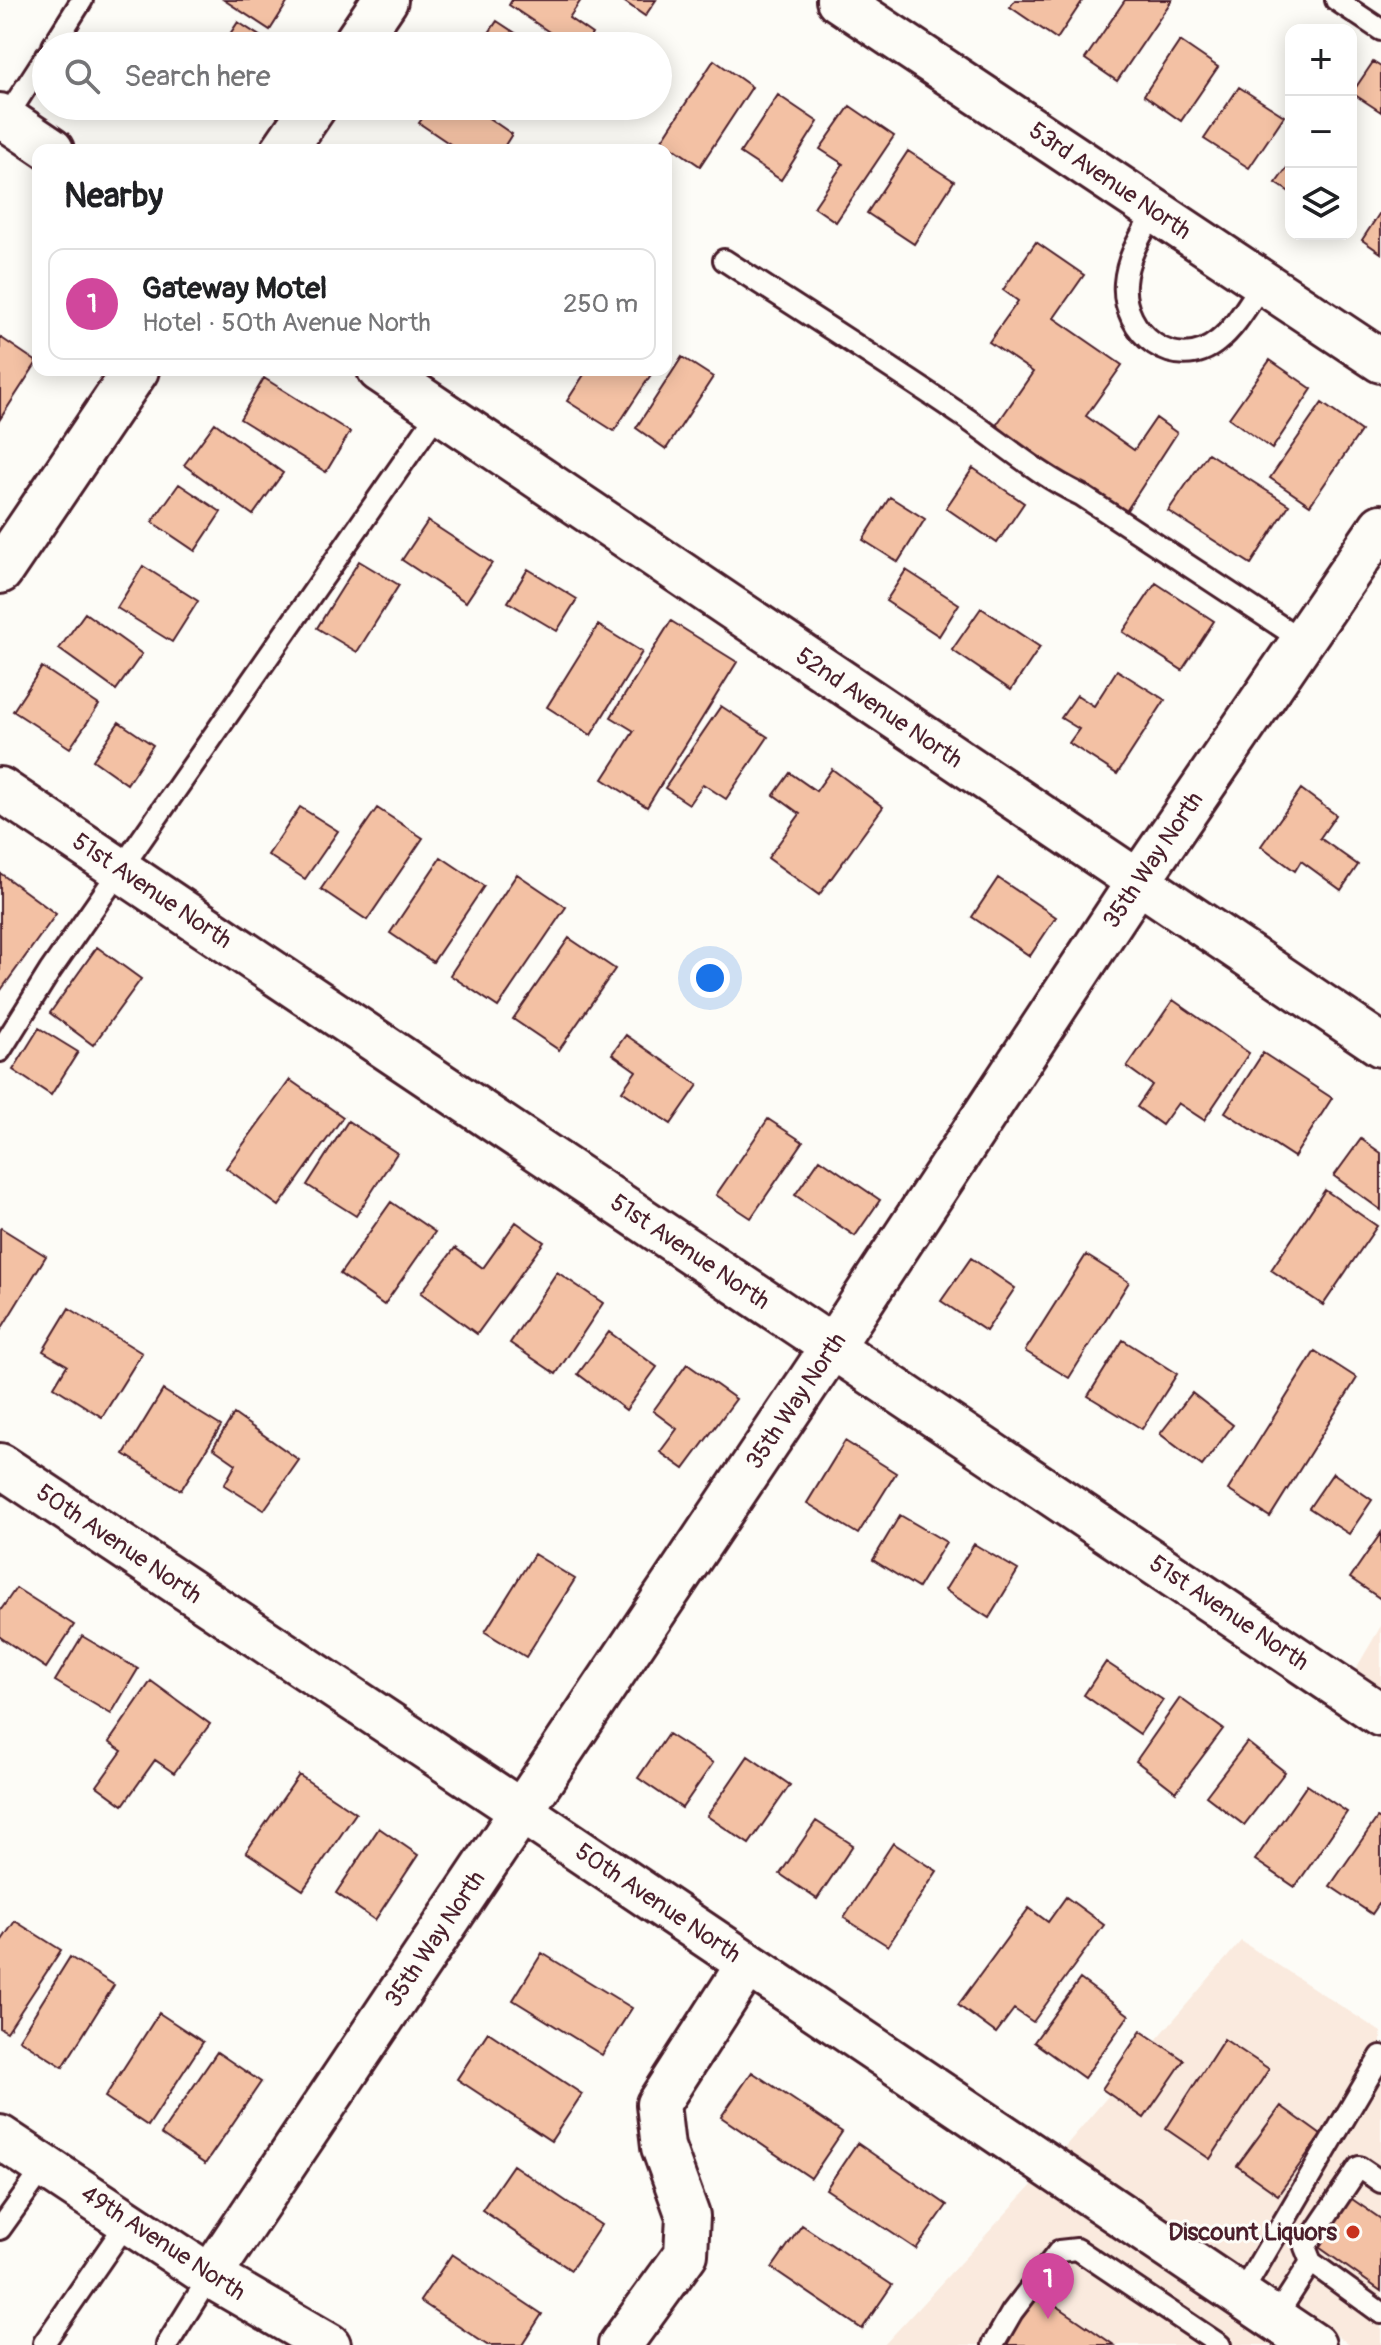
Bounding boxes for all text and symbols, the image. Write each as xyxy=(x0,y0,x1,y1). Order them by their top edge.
map controls xyxy=(1285,24,1357,240)
button: + xyxy=(1285,24,1357,96)
search box xyxy=(32,32,672,120)
icon: search xyxy=(60,54,104,98)
text: Search here xyxy=(124,58,271,95)
button: − xyxy=(1285,96,1357,168)
street label: 53rd Avenue North xyxy=(1024,116,1196,246)
button: layers xyxy=(1285,168,1357,240)
text: Nearby xyxy=(64,175,163,218)
text: Gateway Motel xyxy=(142,270,327,307)
text: 1 xyxy=(87,288,97,320)
text: 250 m xyxy=(563,288,638,320)
text: Hotel · 50th Avenue North xyxy=(142,307,431,339)
street label: 52nd Avenue North xyxy=(790,642,968,774)
street label: 35th Way North xyxy=(1097,786,1209,934)
street label: 51st Avenue North xyxy=(67,827,237,955)
your location xyxy=(690,958,730,998)
street label: 51st Avenue North xyxy=(605,1188,775,1316)
street label: 35th Way North xyxy=(740,1327,852,1475)
street label: 50th Avenue North xyxy=(31,1478,207,1610)
street label: 51st Avenue North xyxy=(1144,1549,1314,1677)
street label: 50th Avenue North xyxy=(570,1837,746,1969)
street label: 35th Way North xyxy=(379,1865,491,2013)
street label: 49th Avenue North xyxy=(75,2179,251,2307)
place label: Discount Liquors xyxy=(1168,2218,1337,2247)
marker: Discount Liquors xyxy=(1344,2223,1362,2241)
pin: 1 xyxy=(1022,2253,1074,2319)

